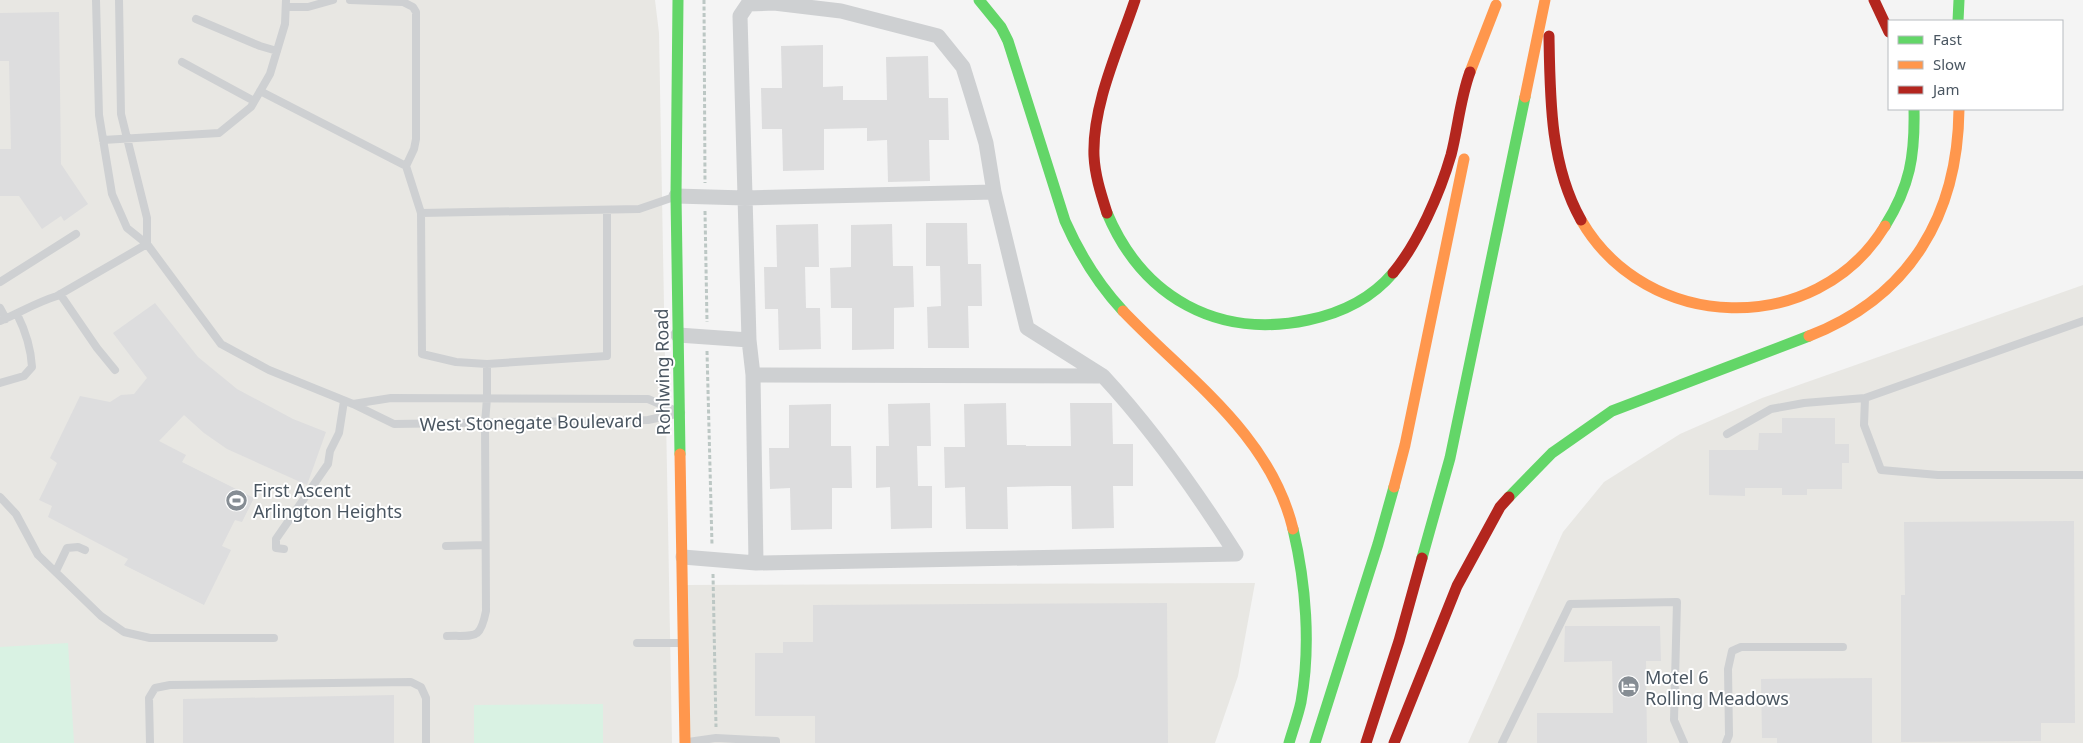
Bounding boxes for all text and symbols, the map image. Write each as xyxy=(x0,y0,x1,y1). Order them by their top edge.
legend xyxy=(1888,20,2063,110)
text: Fast xyxy=(1933,29,1962,49)
text: Slow xyxy=(1933,54,1966,74)
text: Jam xyxy=(1931,79,1960,99)
street label: Rohlwing Road xyxy=(649,308,675,436)
street label: West Stonegate Boulevard xyxy=(419,408,643,436)
place label: First Ascent Arlington Heights xyxy=(253,478,402,523)
sports icon: First Ascent Arlington Heights xyxy=(225,488,249,512)
place label: Motel 6 Rolling Meadows xyxy=(1645,665,1789,710)
hotel icon: Motel 6 Rolling Meadows xyxy=(1617,675,1641,699)

